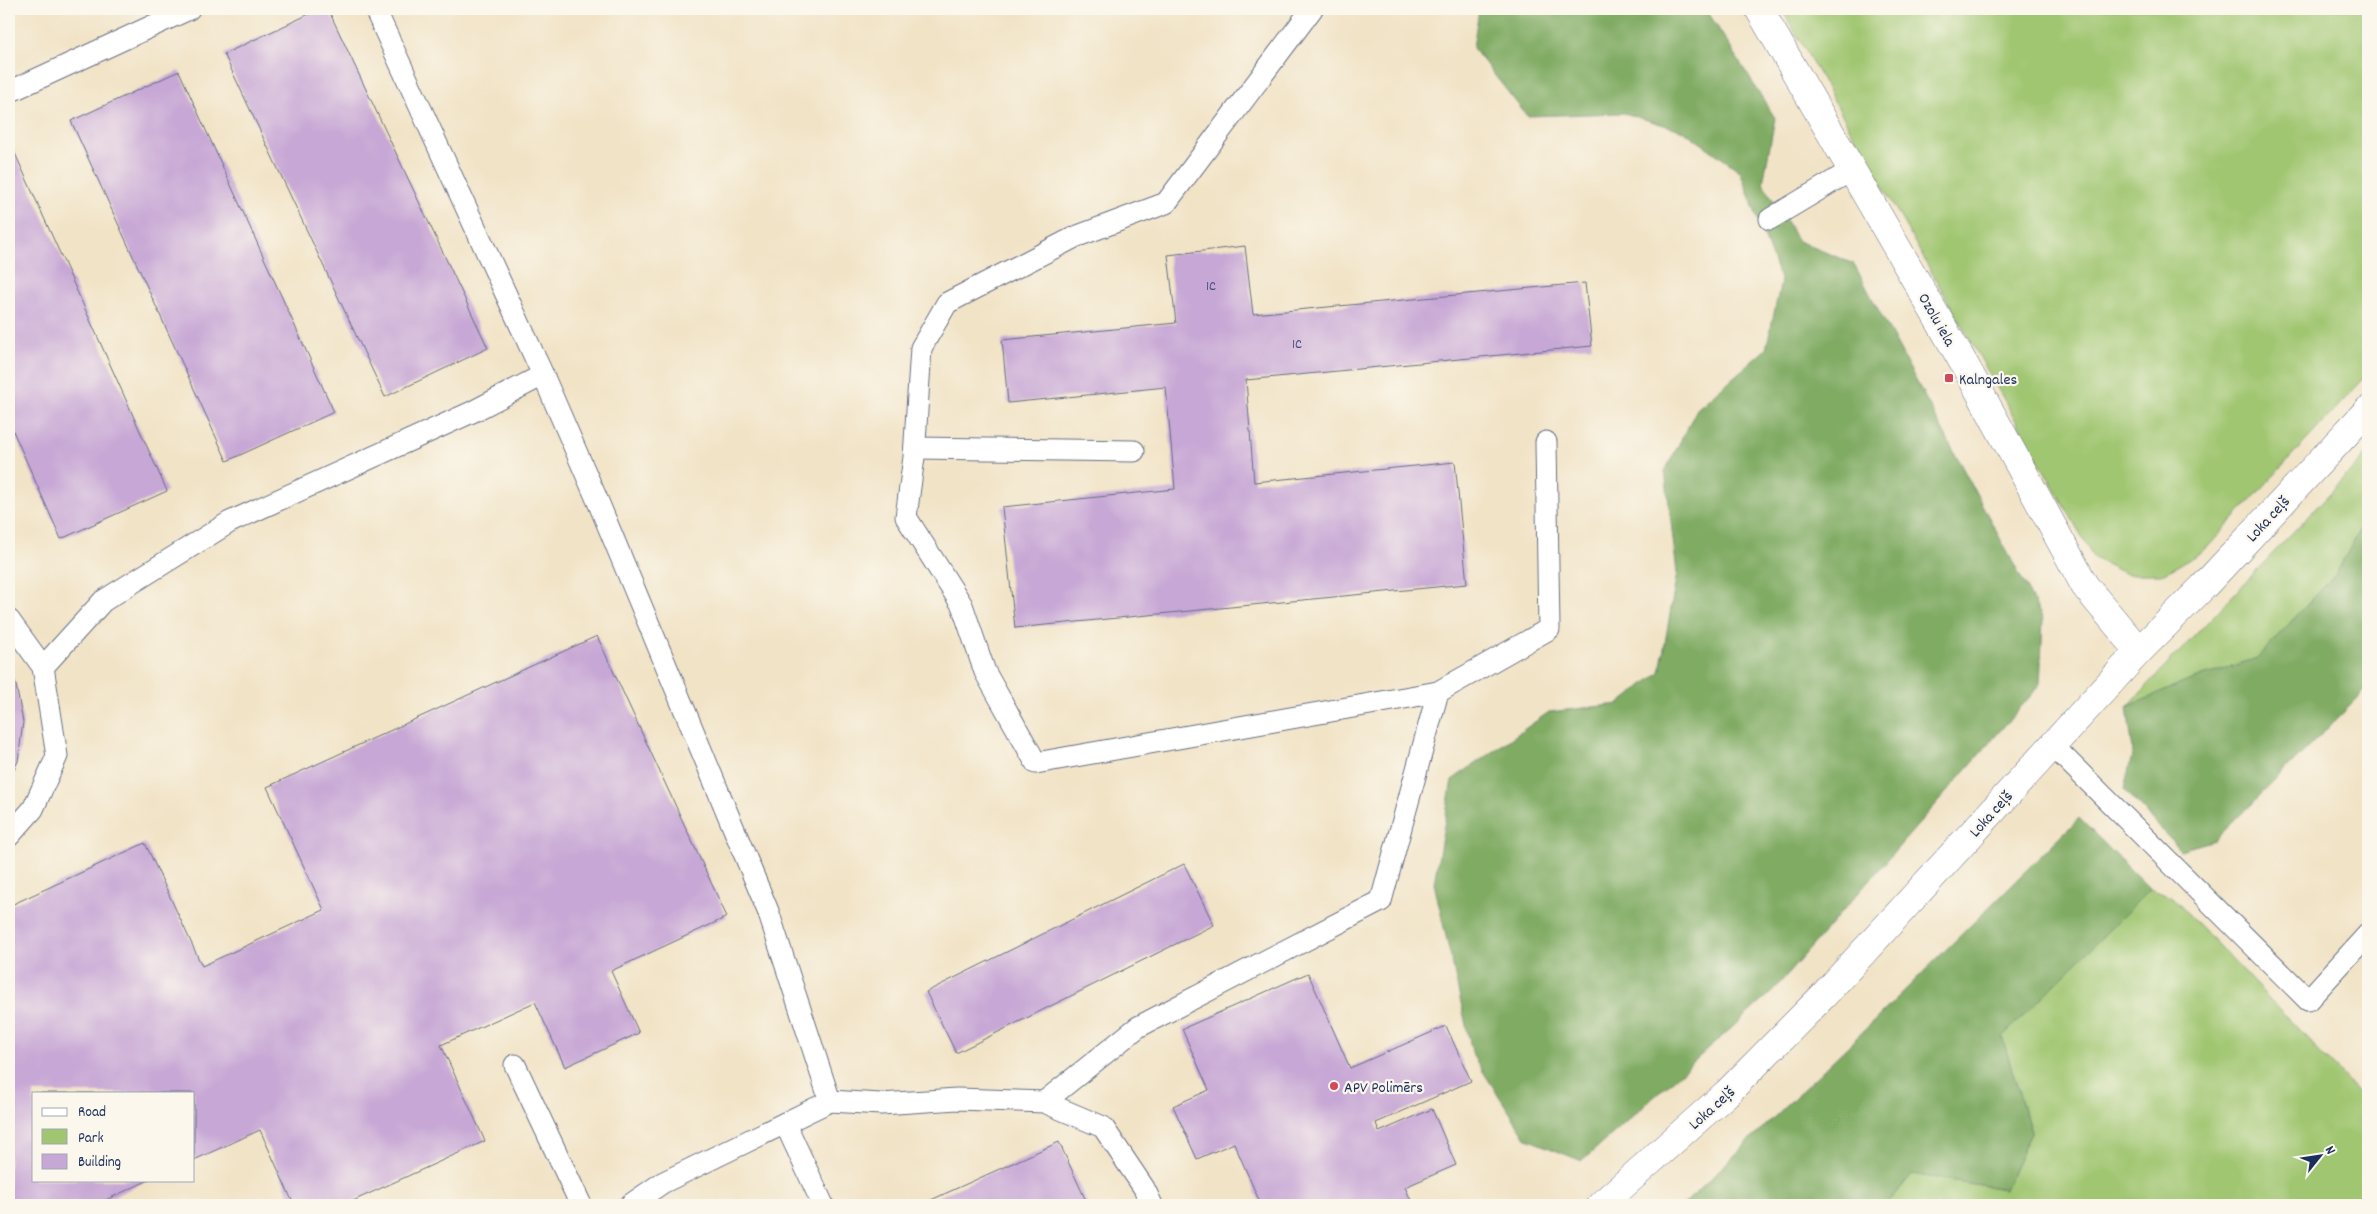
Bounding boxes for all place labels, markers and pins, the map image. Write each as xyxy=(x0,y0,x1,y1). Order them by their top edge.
place label: Kalngales xyxy=(1959,369,2017,392)
marker: Kalngales xyxy=(1943,372,1955,384)
place label: APV Polimērs xyxy=(1344,1077,1423,1100)
marker: APV Polimērs xyxy=(1328,1080,1340,1092)

